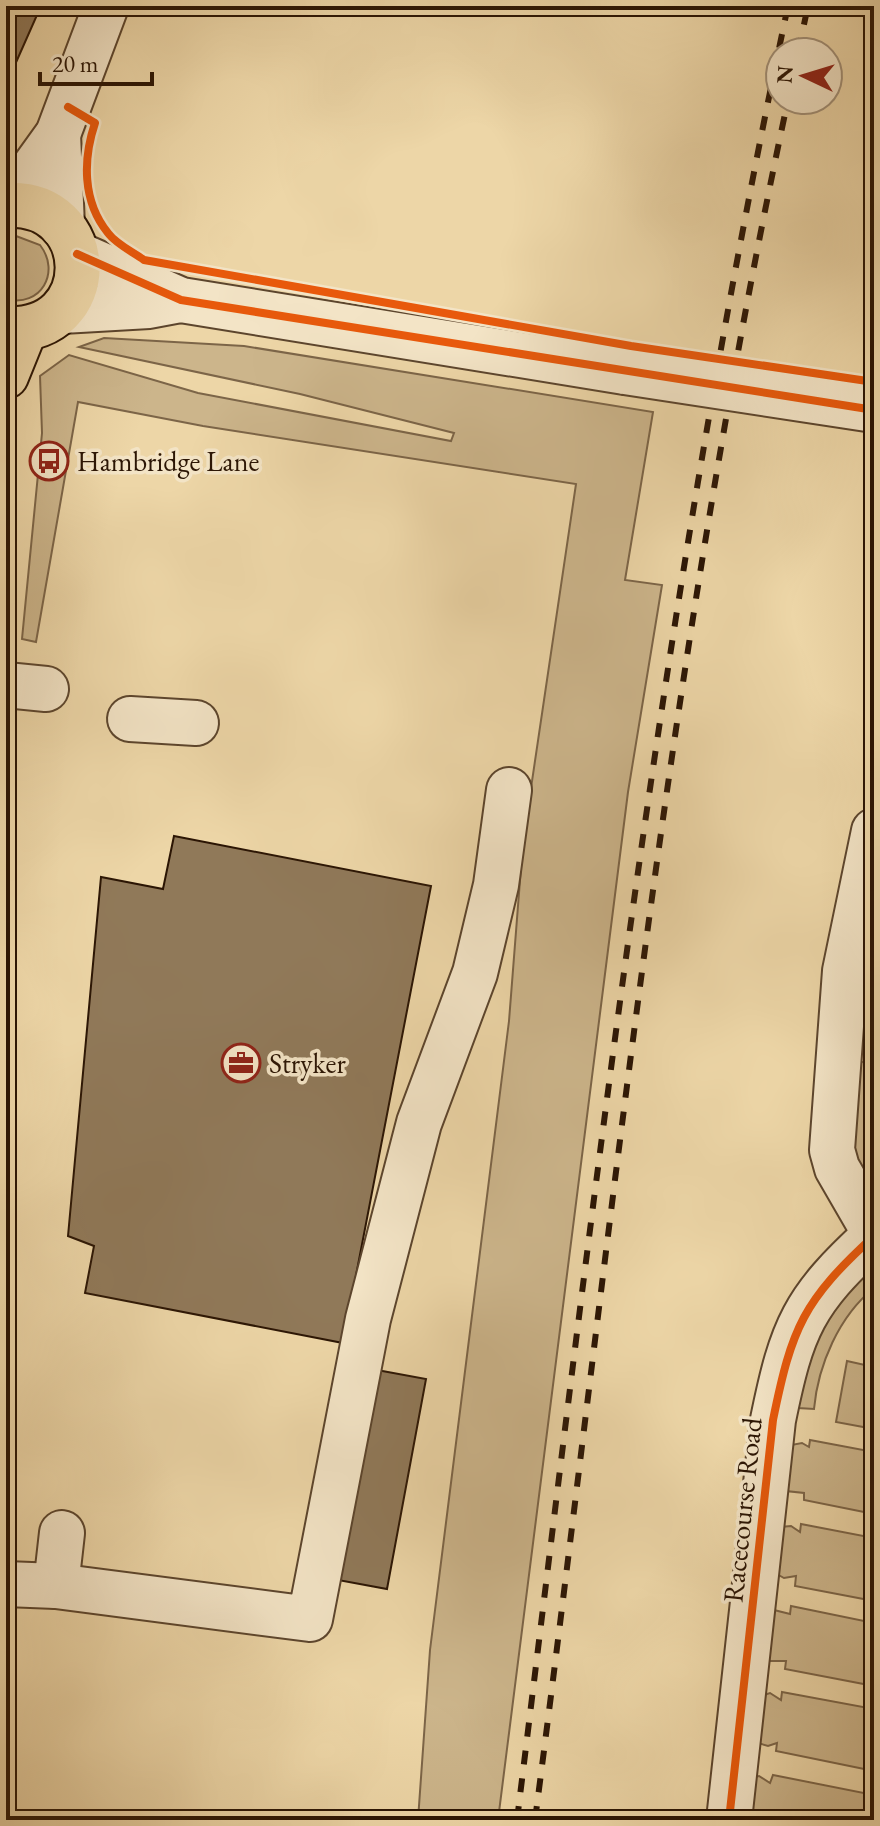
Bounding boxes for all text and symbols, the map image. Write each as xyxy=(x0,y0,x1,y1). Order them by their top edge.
scale bar xyxy=(40,36,152,86)
north arrow xyxy=(764,36,844,116)
text: 20 m xyxy=(52,48,99,79)
text: N xyxy=(769,65,800,85)
bus stop icon: Hambridge Lane xyxy=(28,440,70,482)
place label: Hambridge Lane xyxy=(77,443,259,479)
office icon: Stryker xyxy=(220,1042,262,1084)
place label: Stryker xyxy=(269,1045,346,1081)
street label: Racecourse Road xyxy=(714,1415,770,1604)

